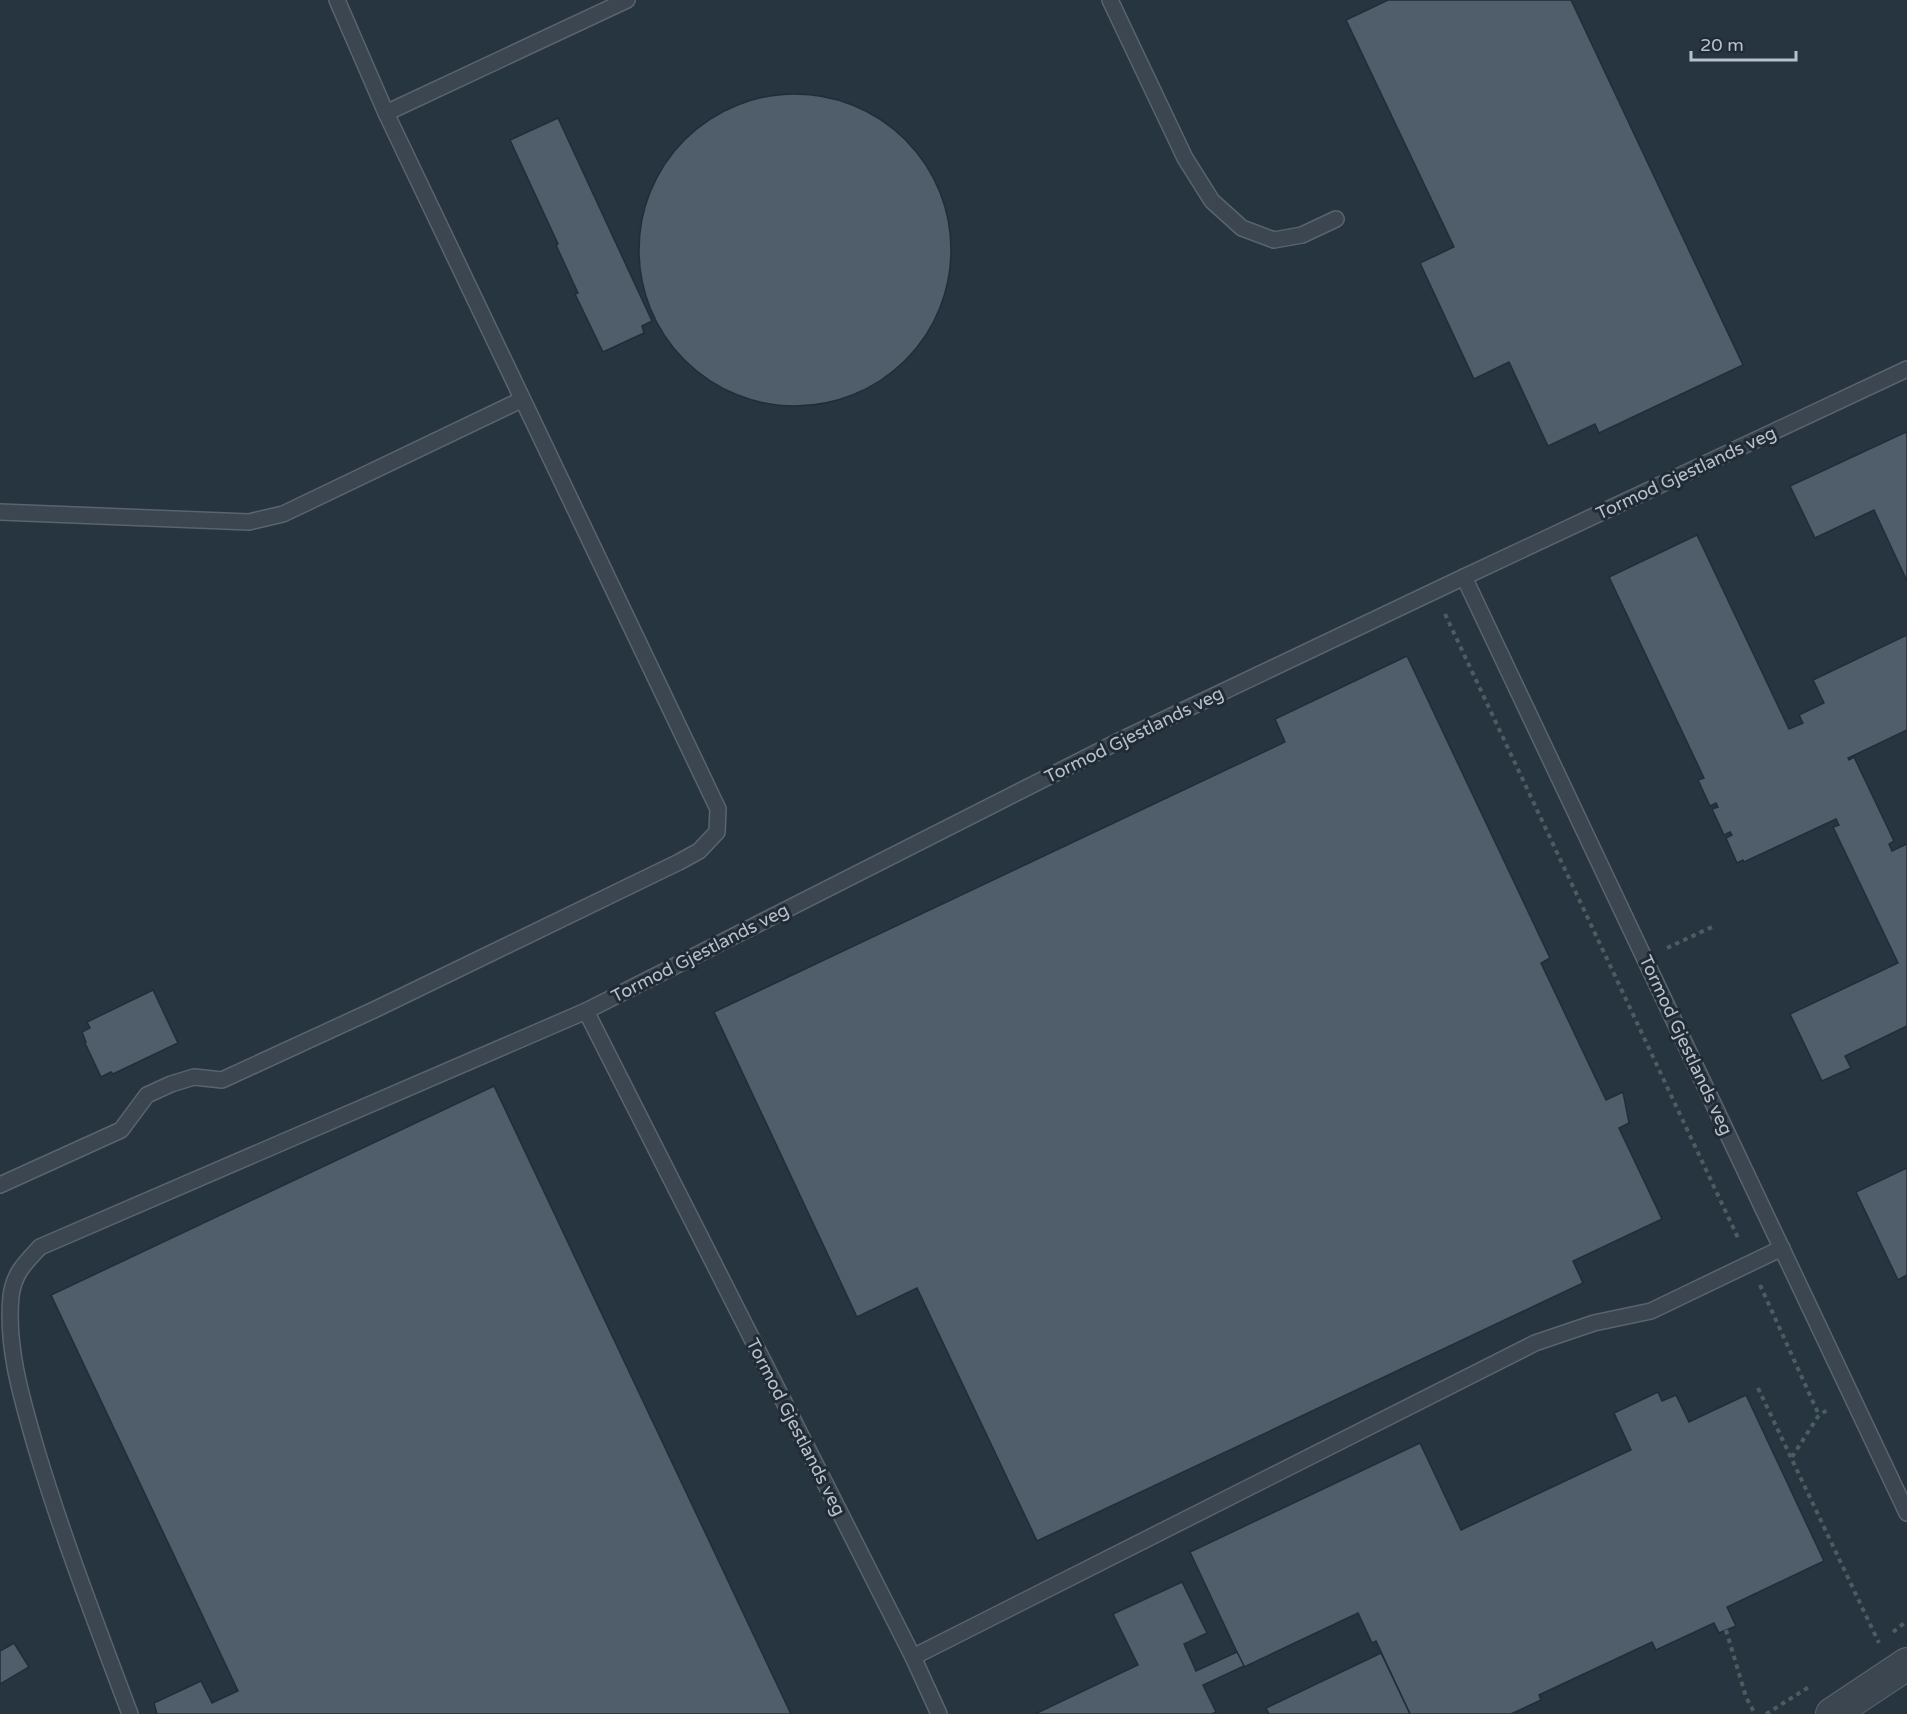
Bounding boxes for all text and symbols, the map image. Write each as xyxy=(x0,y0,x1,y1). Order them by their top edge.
scale bar xyxy=(1691,24,1796,62)
text: 20 m xyxy=(1700,34,1744,56)
street label: Tormod Gjestlands veg xyxy=(1592,422,1780,524)
street label: Tormod Gjestlands veg xyxy=(1041,682,1227,788)
street label: Tormod Gjestlands veg xyxy=(608,899,792,1007)
street label: Tormod Gjestlands veg xyxy=(1635,951,1737,1139)
street label: Tormod Gjestlands veg xyxy=(742,1335,850,1519)

